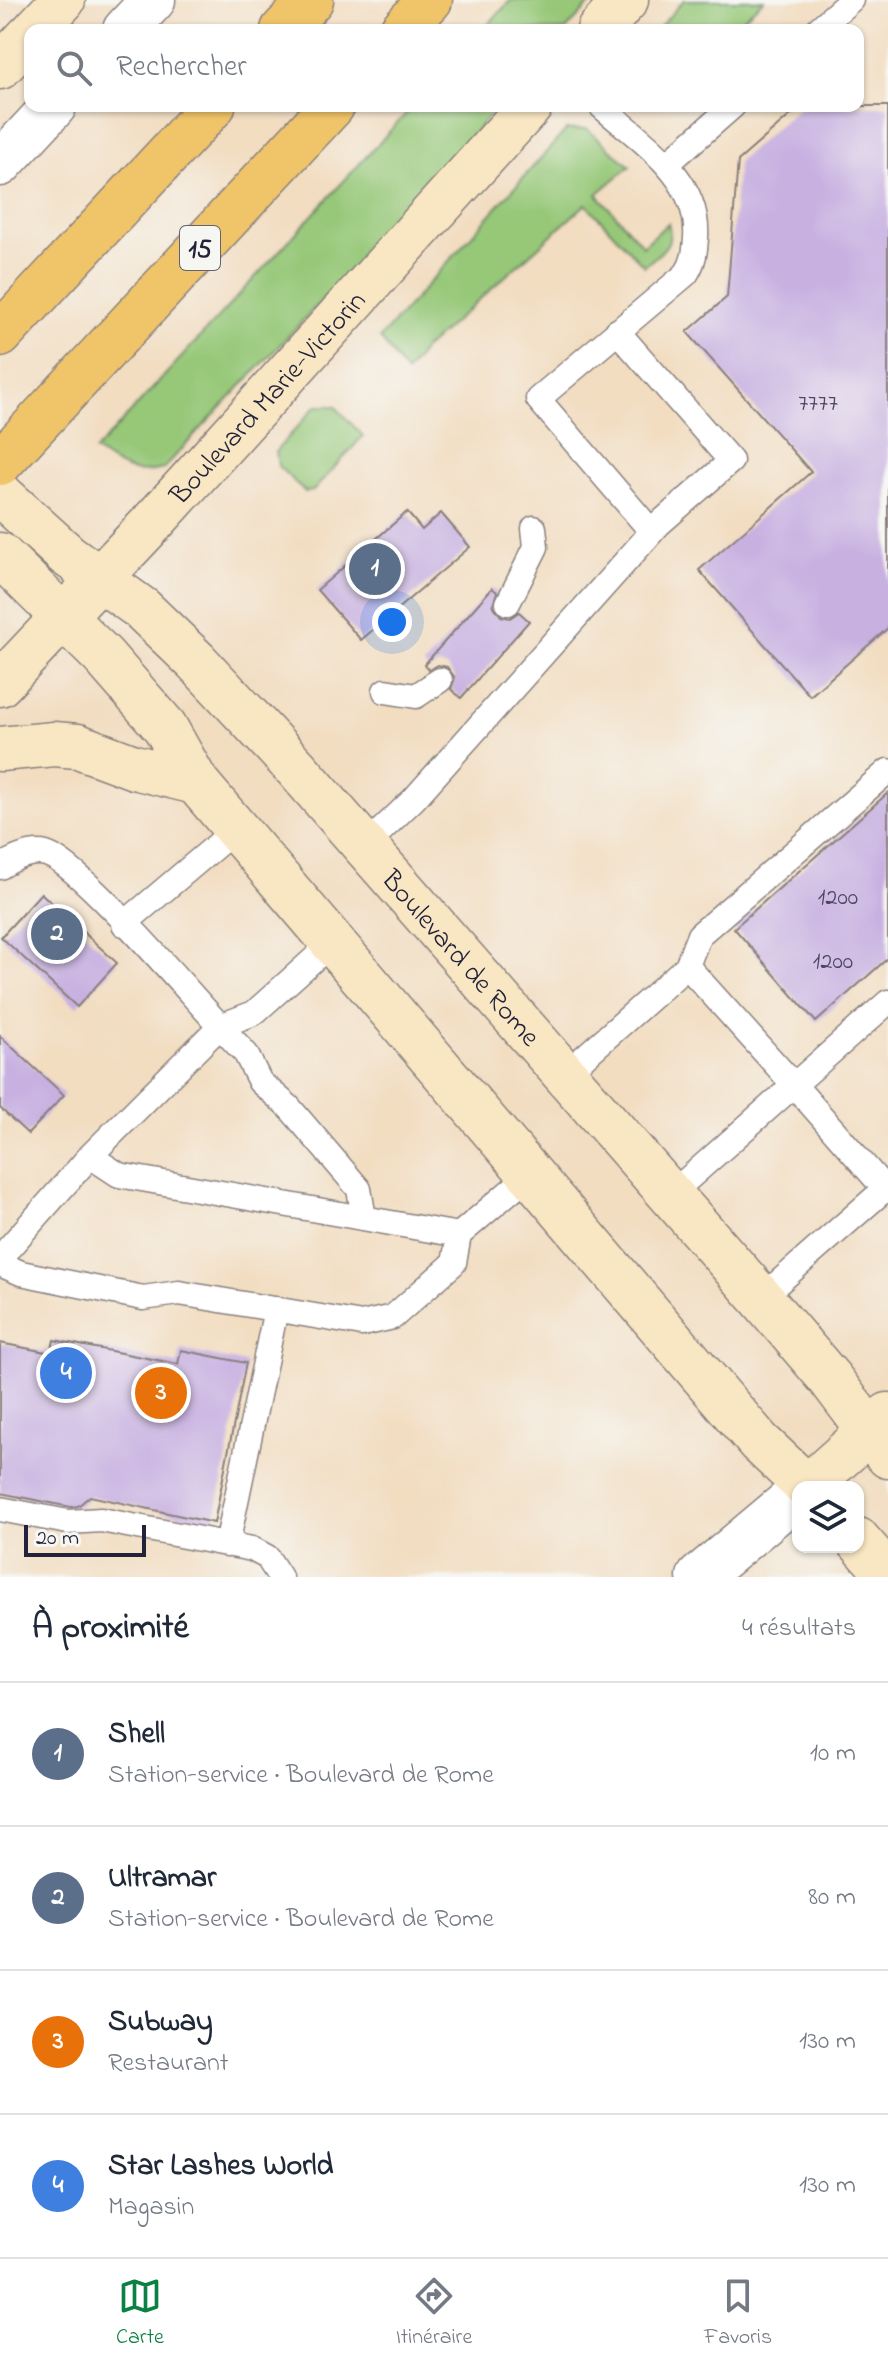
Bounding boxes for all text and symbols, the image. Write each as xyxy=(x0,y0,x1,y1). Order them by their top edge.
search box xyxy=(24,24,864,112)
icon: search xyxy=(52,46,96,90)
text: Rechercher xyxy=(116,46,247,90)
road number: 15 xyxy=(180,226,220,270)
street label: Boulevard Marie-Victorin xyxy=(160,283,377,516)
house number: 7777 xyxy=(798,387,838,422)
pin: 1 xyxy=(349,539,401,599)
your location xyxy=(372,602,412,642)
street label: Boulevard de Rome xyxy=(370,861,549,1057)
house number: 1200 xyxy=(818,881,858,916)
pin: 2 xyxy=(31,904,83,964)
house number: 1200 xyxy=(813,945,853,980)
pin: 4 xyxy=(40,1343,92,1403)
pin: 3 xyxy=(135,1363,187,1423)
map controls xyxy=(792,1481,864,1553)
button: layers xyxy=(792,1481,864,1553)
scale bar xyxy=(24,1521,146,1557)
text: 20 m xyxy=(36,1523,79,1555)
text: À proximité xyxy=(32,1604,189,1654)
text: 4 résultats xyxy=(742,1610,856,1648)
text: Shell xyxy=(108,1713,165,1757)
text: 1 xyxy=(54,1735,62,1773)
text: 10 m xyxy=(810,1735,856,1773)
text: Station-service · Boulevard de Rome xyxy=(108,1757,494,1795)
text: Ultramar xyxy=(108,1857,216,1901)
text: 2 xyxy=(52,1879,64,1917)
text: 80 m xyxy=(808,1879,856,1917)
text: Station-service · Boulevard de Rome xyxy=(108,1901,494,1939)
text: Subway xyxy=(108,2001,213,2045)
text: 3 xyxy=(53,2023,63,2061)
text: 130 m xyxy=(799,2023,856,2061)
text: Restaurant xyxy=(108,2045,228,2083)
text: Star Lashes World xyxy=(108,2145,333,2189)
text: 4 xyxy=(53,2167,63,2205)
text: 130 m xyxy=(799,2167,856,2205)
text: Magasin xyxy=(108,2189,194,2227)
tab: Carte xyxy=(116,2274,164,2354)
tab: Itinéraire xyxy=(396,2274,472,2354)
tab: Favoris xyxy=(704,2274,772,2354)

